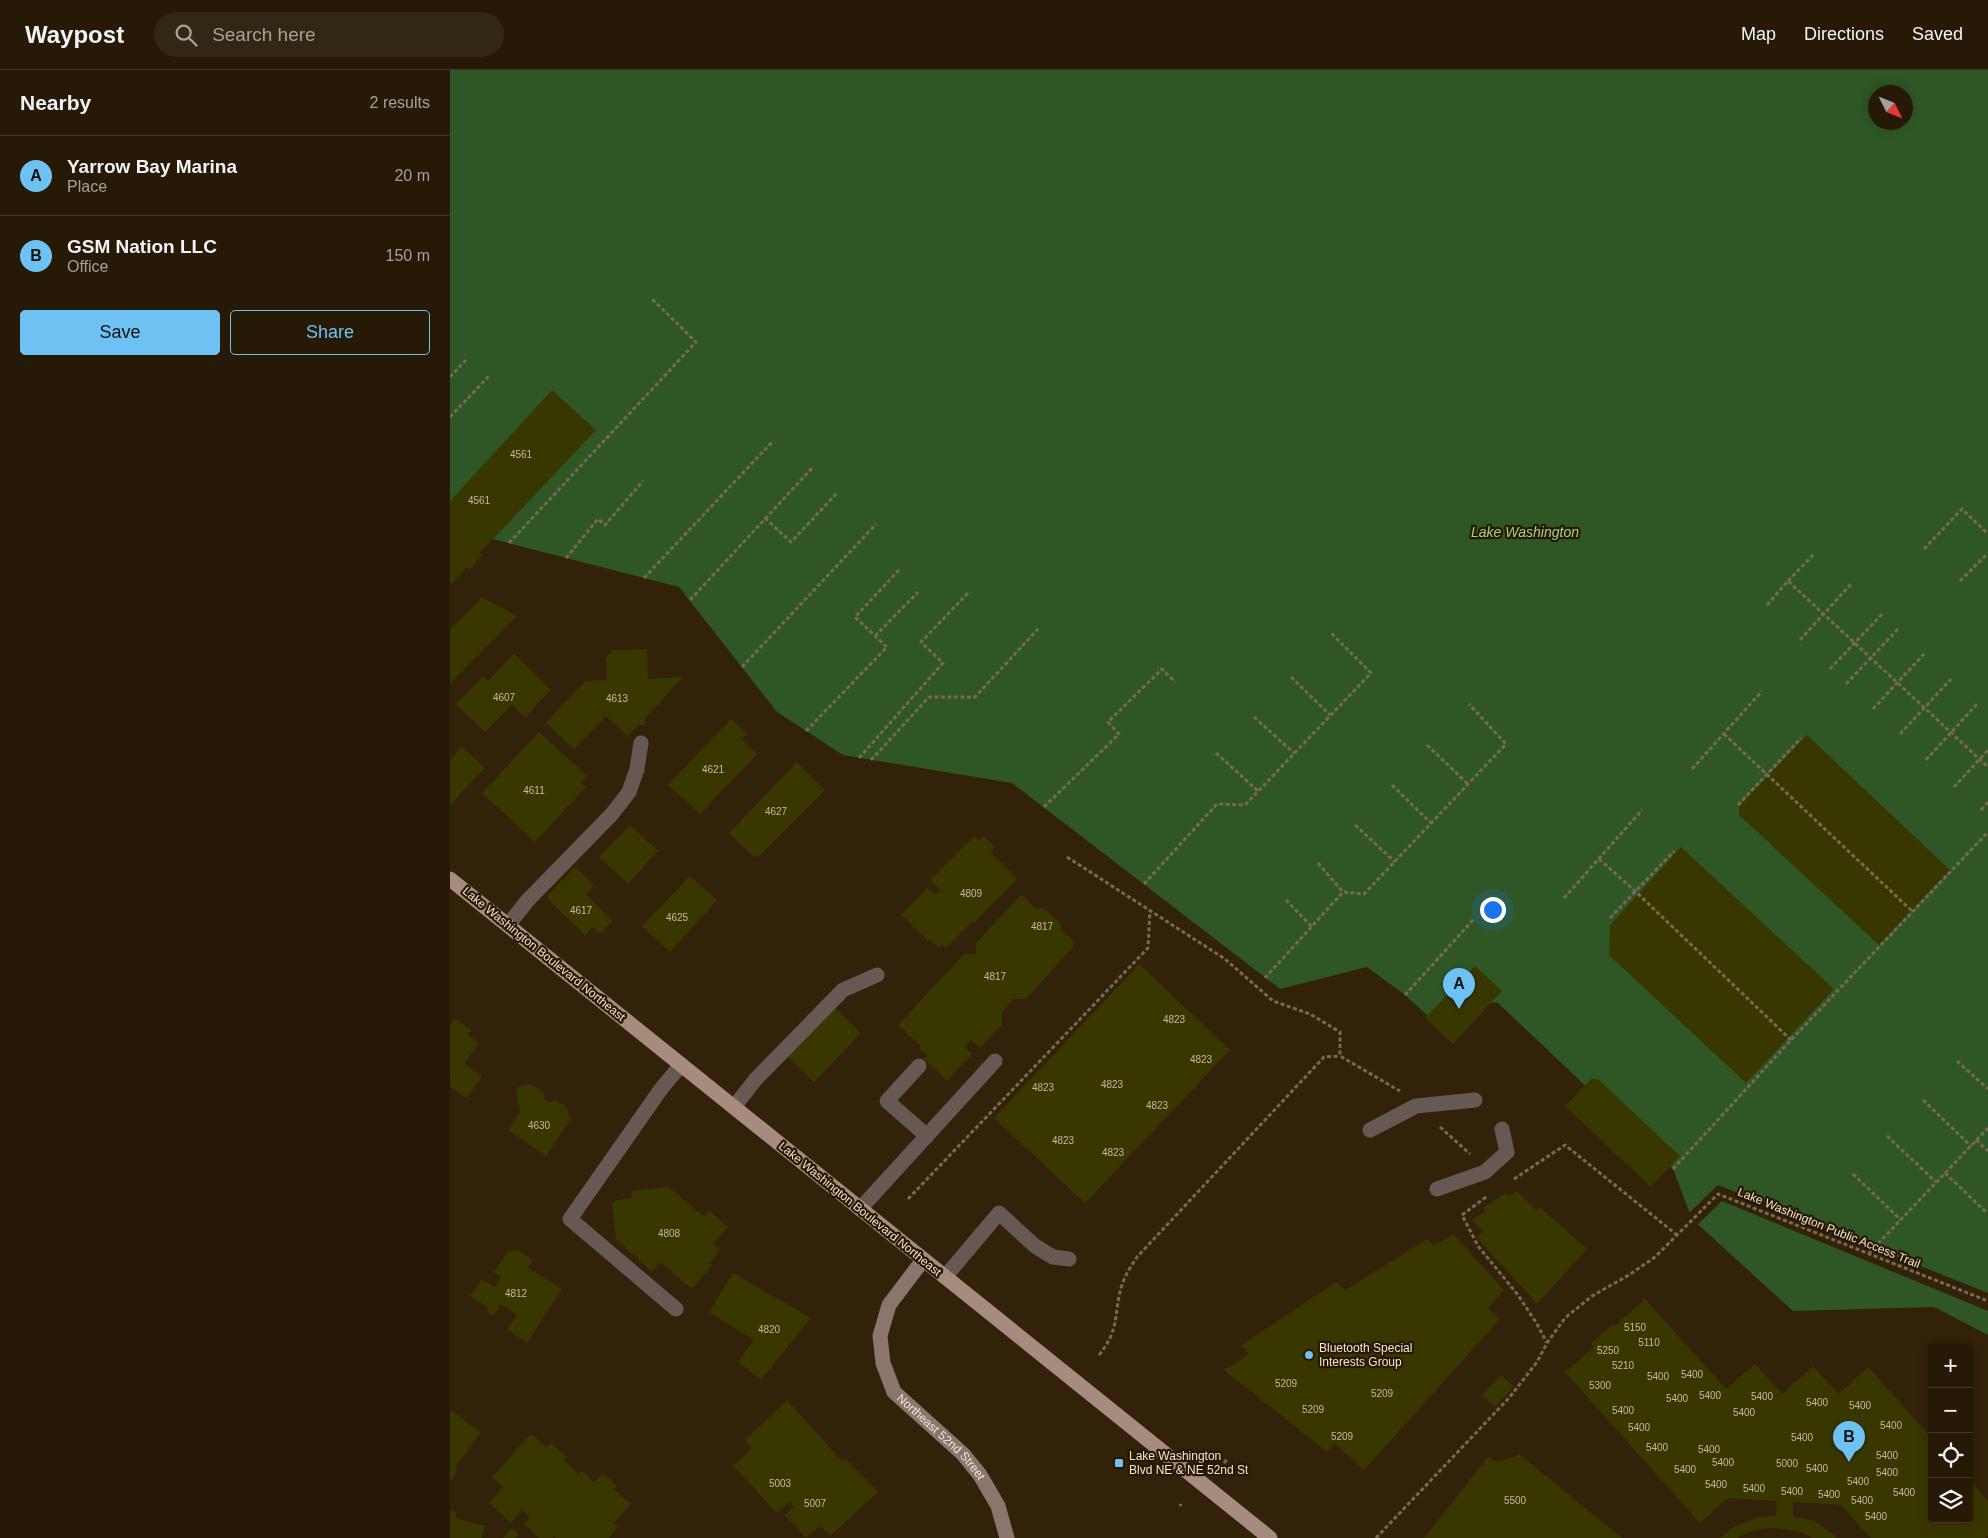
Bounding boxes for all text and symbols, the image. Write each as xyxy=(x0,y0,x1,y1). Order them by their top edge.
search box xyxy=(154,12,504,57)
text: Waypost xyxy=(25,21,124,48)
icon: search xyxy=(172,21,200,49)
text: Search here xyxy=(212,24,316,45)
text: Map xyxy=(1741,24,1776,44)
text: Directions xyxy=(1804,24,1884,44)
text: Saved xyxy=(1912,24,1963,44)
north arrow xyxy=(1868,85,1913,130)
text: Nearby xyxy=(20,91,91,114)
text: 2 results xyxy=(370,94,430,111)
text: Yarrow Bay Marina xyxy=(67,156,237,177)
text: A xyxy=(30,167,42,184)
text: 20 m xyxy=(394,167,430,184)
text: Place xyxy=(67,178,107,195)
text: GSM Nation LLC xyxy=(67,236,217,257)
text: B xyxy=(30,247,42,264)
text: 150 m xyxy=(386,247,430,264)
text: Office xyxy=(67,258,109,275)
button: Save xyxy=(20,310,220,355)
button: Share xyxy=(230,310,430,355)
house number: 4561 xyxy=(510,449,533,460)
house number: 4561 xyxy=(468,495,491,506)
water label: Lake Washington xyxy=(1471,524,1579,540)
house number: 4607 xyxy=(493,692,516,703)
house number: 4613 xyxy=(606,693,629,704)
house number: 4621 xyxy=(702,764,725,775)
house number: 4611 xyxy=(523,785,545,796)
house number: 4627 xyxy=(765,806,788,817)
street label: Lake Washington Boulevard Northeast xyxy=(460,884,629,1024)
house number: 4809 xyxy=(960,888,983,899)
your location xyxy=(1480,897,1506,923)
house number: 4617 xyxy=(570,905,593,916)
house number: 4625 xyxy=(666,912,689,923)
house number: 4817 xyxy=(1031,921,1054,932)
pin: A xyxy=(1443,968,1475,1009)
house number: 4817 xyxy=(984,971,1007,982)
house number: 4823 xyxy=(1163,1014,1186,1025)
house number: 4823 xyxy=(1190,1054,1213,1065)
house number: 4823 xyxy=(1101,1079,1124,1090)
house number: 4823 xyxy=(1032,1082,1055,1093)
house number: 4823 xyxy=(1146,1100,1169,1111)
house number: 4630 xyxy=(528,1120,551,1131)
house number: 4823 xyxy=(1052,1135,1075,1146)
street label: Lake Washington Boulevard Northeast xyxy=(776,1139,945,1279)
house number: 4823 xyxy=(1102,1147,1125,1158)
street label: Lake Washington Public Access Trail xyxy=(1736,1185,1922,1271)
house number: 4808 xyxy=(658,1228,681,1239)
house number: 4812 xyxy=(505,1288,528,1299)
house number: 5150 xyxy=(1624,1322,1647,1333)
house number: 4820 xyxy=(758,1324,781,1335)
house number: 5110 xyxy=(1638,1337,1660,1348)
place label: Bluetooth Special Interests Group xyxy=(1319,1341,1412,1369)
map controls xyxy=(1928,1343,1973,1523)
button: + xyxy=(1928,1343,1973,1388)
house number: 5250 xyxy=(1597,1345,1620,1356)
marker: Bluetooth Special Interests Group xyxy=(1303,1349,1315,1361)
house number: 5210 xyxy=(1612,1360,1635,1371)
house number: 5400 xyxy=(1681,1369,1704,1380)
house number: 5400 xyxy=(1647,1371,1670,1382)
house number: 5209 xyxy=(1275,1378,1298,1389)
house number: 5300 xyxy=(1589,1380,1612,1391)
house number: 5209 xyxy=(1371,1388,1394,1399)
button: − xyxy=(1928,1388,1973,1433)
house number: 5400 xyxy=(1699,1390,1722,1401)
street label: Northeast 52nd Street xyxy=(894,1391,988,1483)
house number: 5400 xyxy=(1751,1391,1774,1402)
house number: 5400 xyxy=(1666,1393,1689,1404)
house number: 5400 xyxy=(1806,1397,1829,1408)
house number: 5400 xyxy=(1849,1400,1872,1411)
house number: 5209 xyxy=(1302,1404,1325,1415)
house number: 5400 xyxy=(1612,1405,1635,1416)
house number: 5400 xyxy=(1733,1407,1756,1418)
house number: 5400 xyxy=(1880,1420,1903,1431)
pin: B xyxy=(1833,1421,1865,1462)
house number: 5400 xyxy=(1628,1422,1651,1433)
house number: 5209 xyxy=(1331,1431,1354,1442)
house number: 5400 xyxy=(1791,1432,1814,1443)
button: locate xyxy=(1928,1433,1973,1478)
house number: 5400 xyxy=(1646,1442,1669,1453)
house number: 5400 xyxy=(1698,1444,1721,1455)
place label: Lake Washington Blvd NE & NE 52nd St xyxy=(1129,1449,1249,1477)
house number: 5400 xyxy=(1876,1450,1899,1461)
marker: Lake Washington Blvd NE & NE 52nd St xyxy=(1113,1457,1125,1469)
house number: 5400 xyxy=(1712,1457,1735,1468)
house number: 5000 xyxy=(1776,1458,1799,1469)
house number: 5400 xyxy=(1806,1463,1829,1474)
house number: 5400 xyxy=(1674,1464,1697,1475)
house number: 5400 xyxy=(1876,1467,1899,1478)
house number: 5400 xyxy=(1847,1476,1870,1487)
house number: 5003 xyxy=(769,1478,792,1489)
button: layers xyxy=(1928,1478,1973,1523)
house number: 5400 xyxy=(1705,1479,1728,1490)
house number: 5400 xyxy=(1743,1483,1766,1494)
house number: 5400 xyxy=(1781,1486,1804,1497)
house number: 5400 xyxy=(1893,1487,1916,1498)
house number: 5400 xyxy=(1818,1489,1841,1500)
house number: 5500 xyxy=(1504,1495,1527,1506)
house number: 5400 xyxy=(1851,1495,1874,1506)
house number: 5007 xyxy=(804,1498,827,1509)
house number: 5400 xyxy=(1865,1511,1888,1522)

